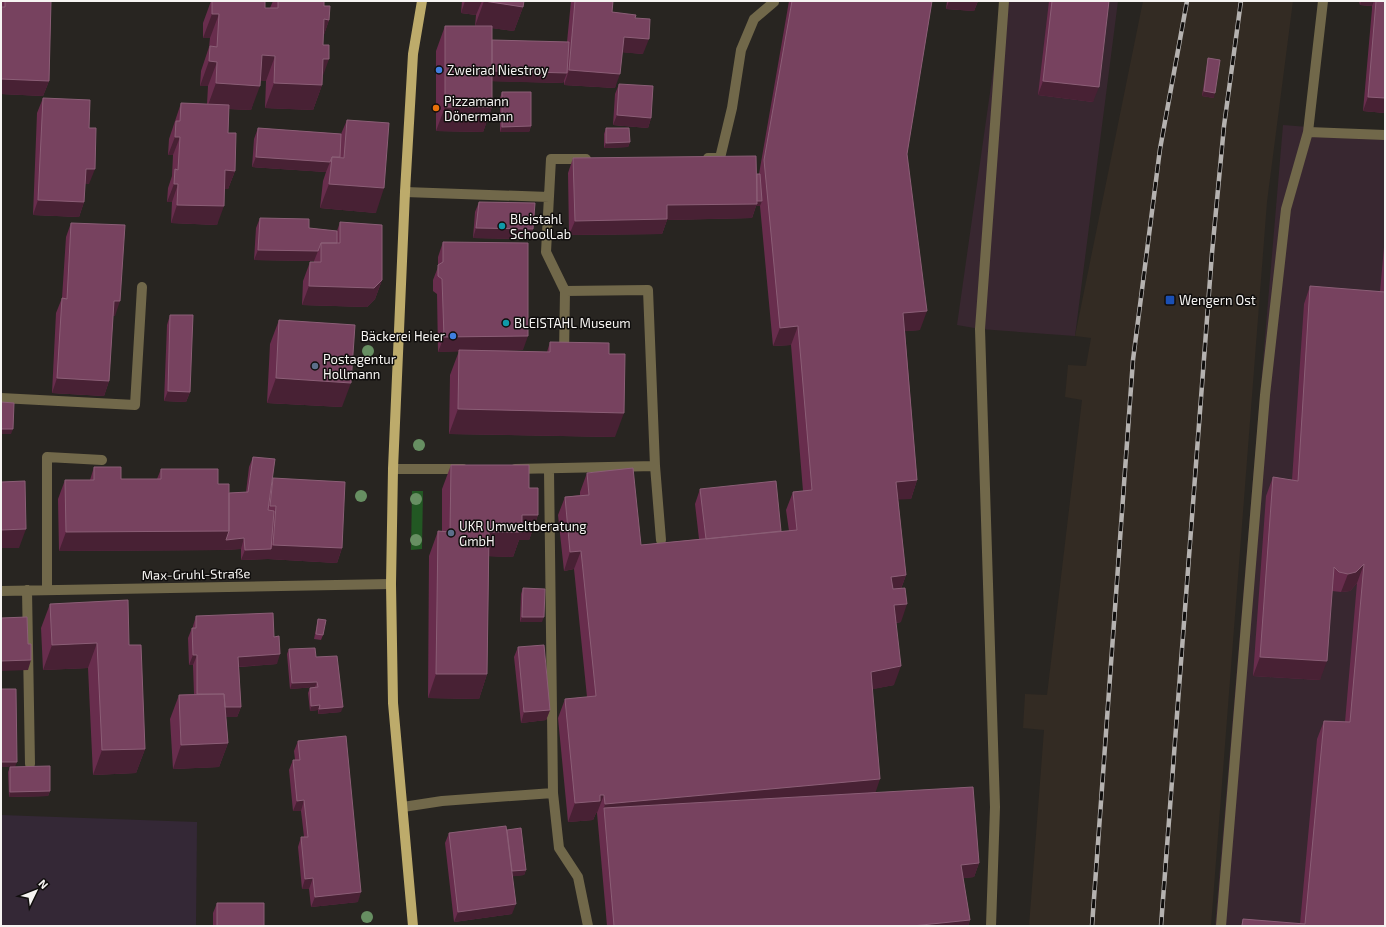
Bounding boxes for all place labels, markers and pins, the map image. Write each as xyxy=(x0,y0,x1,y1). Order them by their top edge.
place label: Zweirad Niestroy xyxy=(447,62,548,78)
marker: Zweirad Niestroy xyxy=(434,65,444,75)
place label: Pizzamann Dönermann xyxy=(444,93,513,124)
marker: Pizzamann Dönermann xyxy=(431,103,441,113)
place label: Bleistahl SchoolLab xyxy=(510,211,571,242)
marker: Bleistahl SchoolLab xyxy=(497,221,507,231)
place label: Wengern Ost xyxy=(1179,292,1256,308)
marker: Wengern Ost xyxy=(1164,294,1176,306)
place label: BLEISTAHL Museum xyxy=(514,315,631,331)
marker: BLEISTAHL Museum xyxy=(501,318,511,328)
place label: Bäckerei Heier xyxy=(361,328,445,344)
marker: Bäckerei Heier xyxy=(448,331,458,341)
place label: Postagentur Hollmann xyxy=(323,351,396,382)
marker: Postagentur Hollmann xyxy=(310,361,320,371)
place label: UKR Umweltberatung GmbH xyxy=(459,518,587,549)
marker: UKR Umweltberatung GmbH xyxy=(446,528,456,538)

